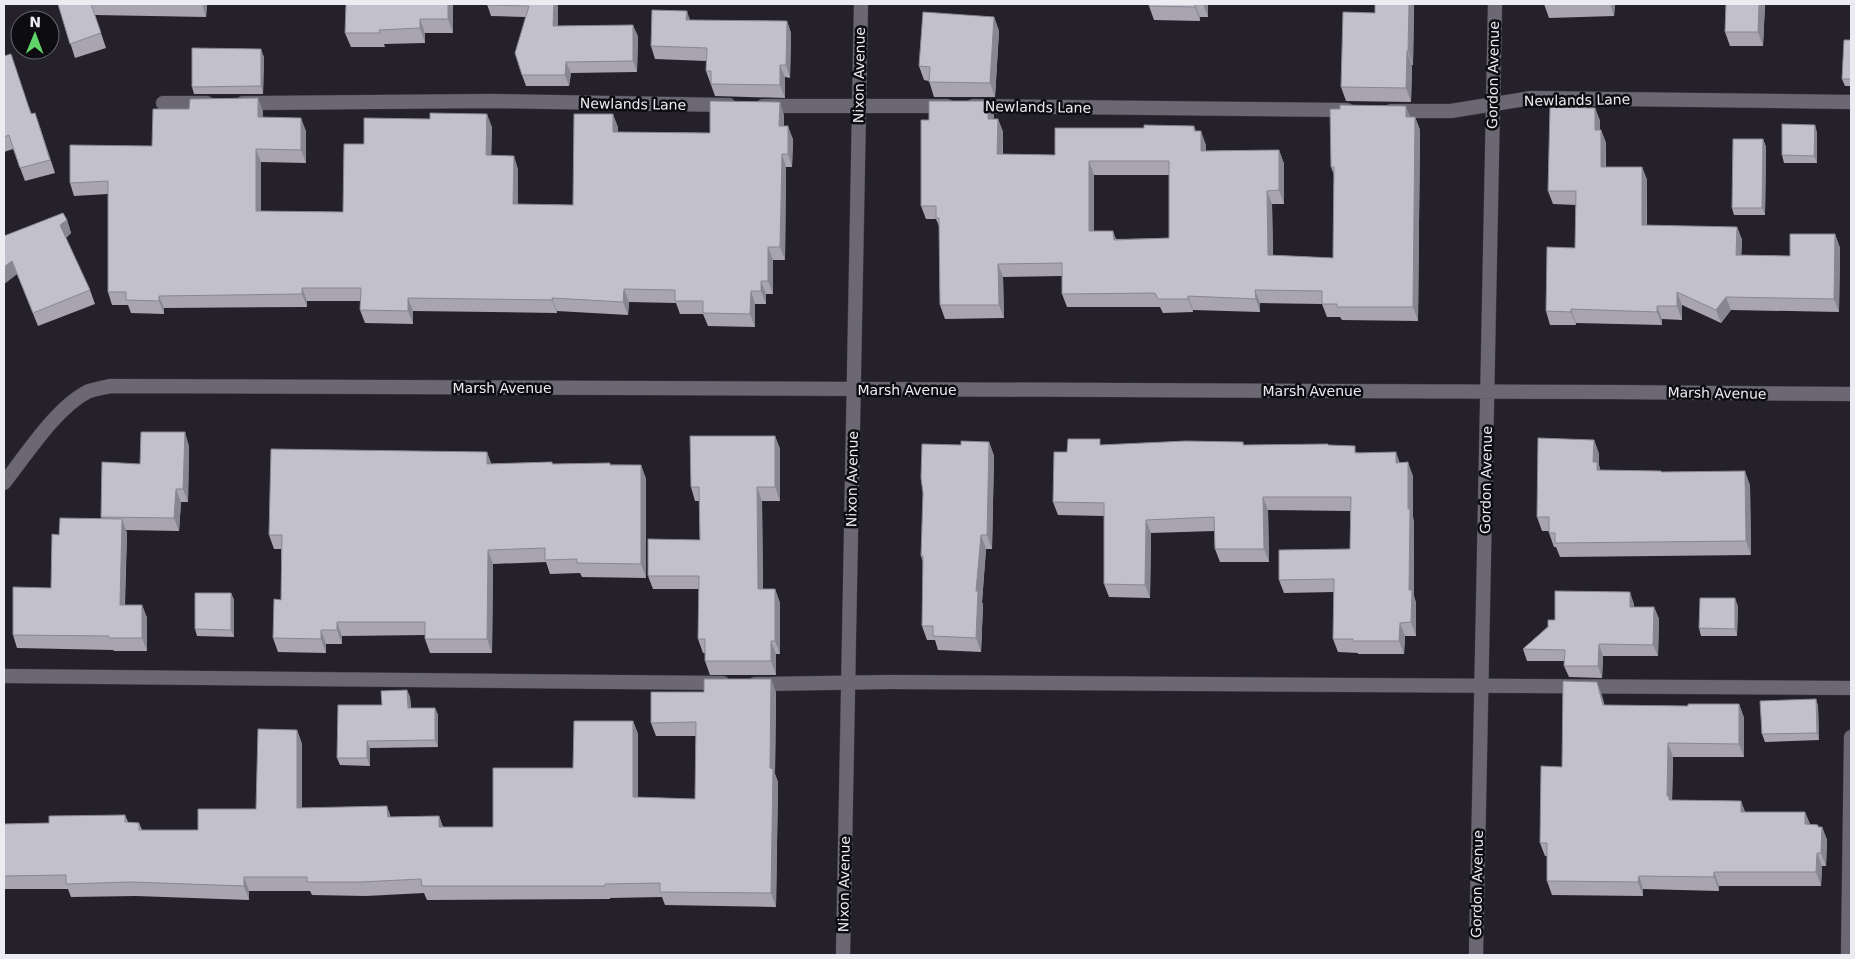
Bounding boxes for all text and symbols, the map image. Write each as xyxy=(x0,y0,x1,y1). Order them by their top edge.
north arrow xyxy=(10,10,60,60)
text: N xyxy=(29,14,41,30)
street label: Gordon Avenue xyxy=(1484,21,1502,129)
street label: Nixon Avenue xyxy=(850,27,868,123)
street label: Newlands Lane xyxy=(1524,91,1630,109)
street label: Newlands Lane xyxy=(580,95,686,113)
street label: Newlands Lane xyxy=(985,98,1091,116)
street label: Marsh Avenue xyxy=(452,380,552,396)
street label: Marsh Avenue xyxy=(857,382,957,398)
street label: Marsh Avenue xyxy=(1262,383,1362,399)
street label: Marsh Avenue xyxy=(1667,384,1767,402)
street label: Gordon Avenue xyxy=(1477,426,1495,534)
street label: Nixon Avenue xyxy=(843,431,861,527)
street label: Gordon Avenue xyxy=(1468,830,1486,938)
street label: Nixon Avenue xyxy=(835,836,853,932)

